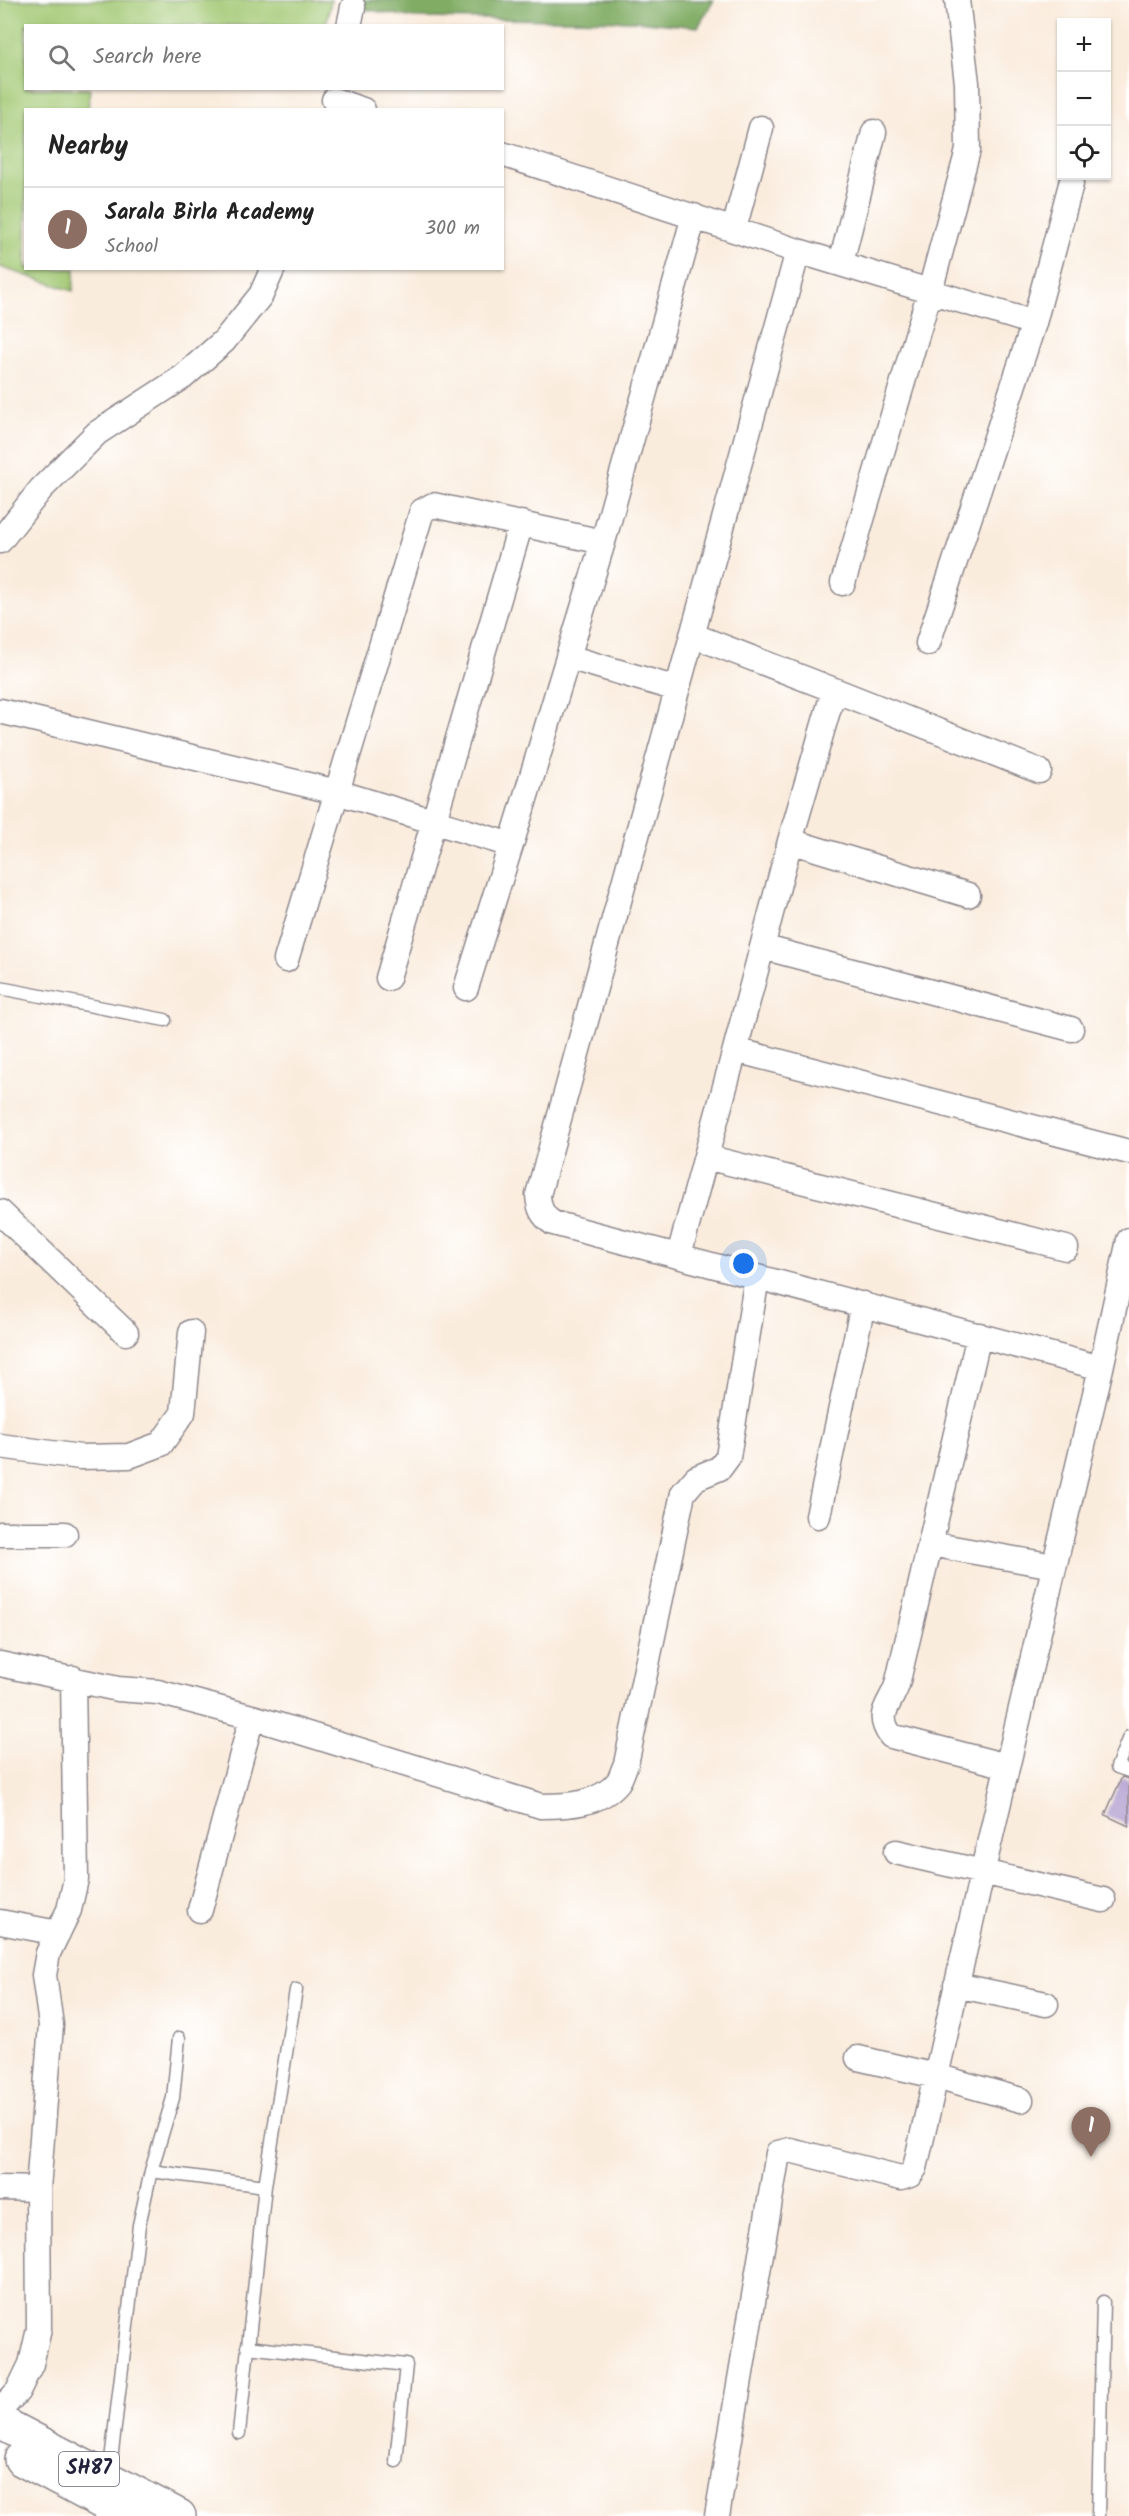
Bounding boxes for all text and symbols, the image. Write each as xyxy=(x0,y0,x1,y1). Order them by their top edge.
map controls xyxy=(1057,18,1111,180)
button: + xyxy=(1057,18,1111,72)
search box xyxy=(24,24,504,90)
text: Search here xyxy=(93,40,201,75)
icon: search xyxy=(45,41,78,74)
button: − xyxy=(1057,72,1111,126)
text: Nearby xyxy=(48,126,128,168)
button: locate xyxy=(1057,126,1111,180)
text: Sarala Birla Academy xyxy=(105,196,314,231)
text: 1 xyxy=(64,213,71,245)
text: 300 m xyxy=(425,213,480,245)
text: School xyxy=(105,231,158,263)
your location xyxy=(729,1249,758,1278)
pin: 1 xyxy=(1072,2108,1110,2157)
road number: SH87 xyxy=(59,2452,119,2486)

